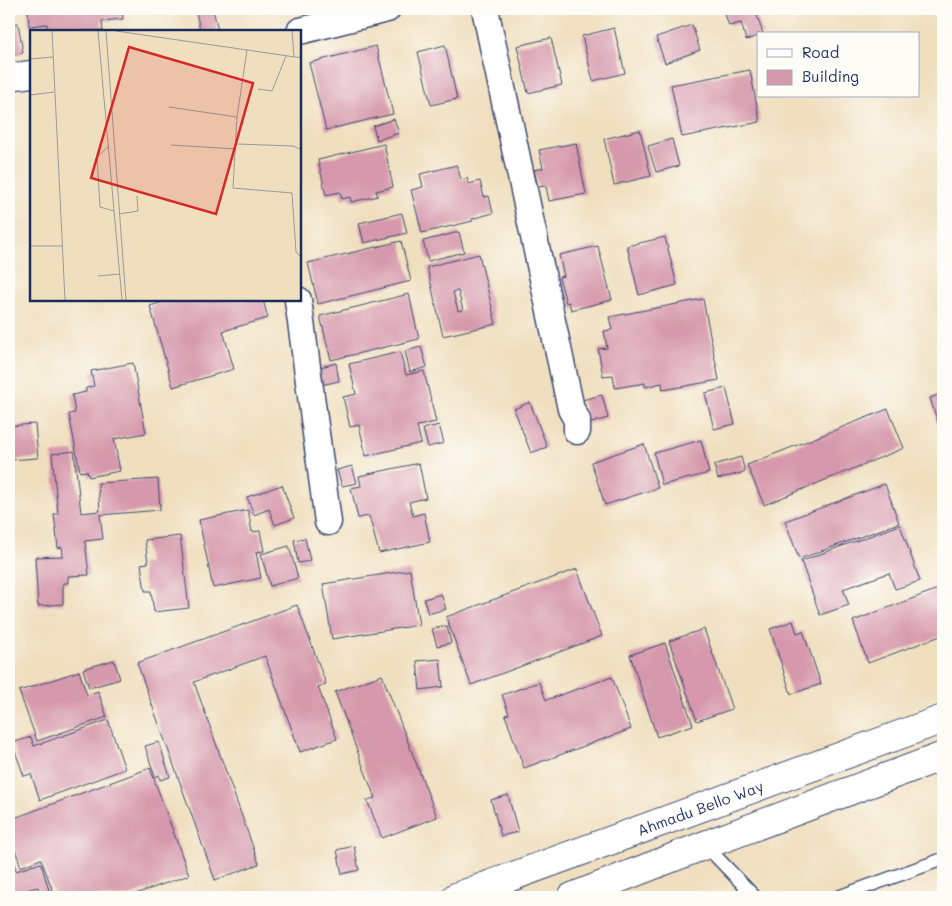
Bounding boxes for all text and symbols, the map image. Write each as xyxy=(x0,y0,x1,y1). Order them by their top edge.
inset map xyxy=(30,30,301,301)
legend xyxy=(757,32,920,98)
text: Road xyxy=(802,42,839,62)
text: Building xyxy=(802,66,859,86)
street label: Ahmadu Bello Way xyxy=(634,775,766,840)

